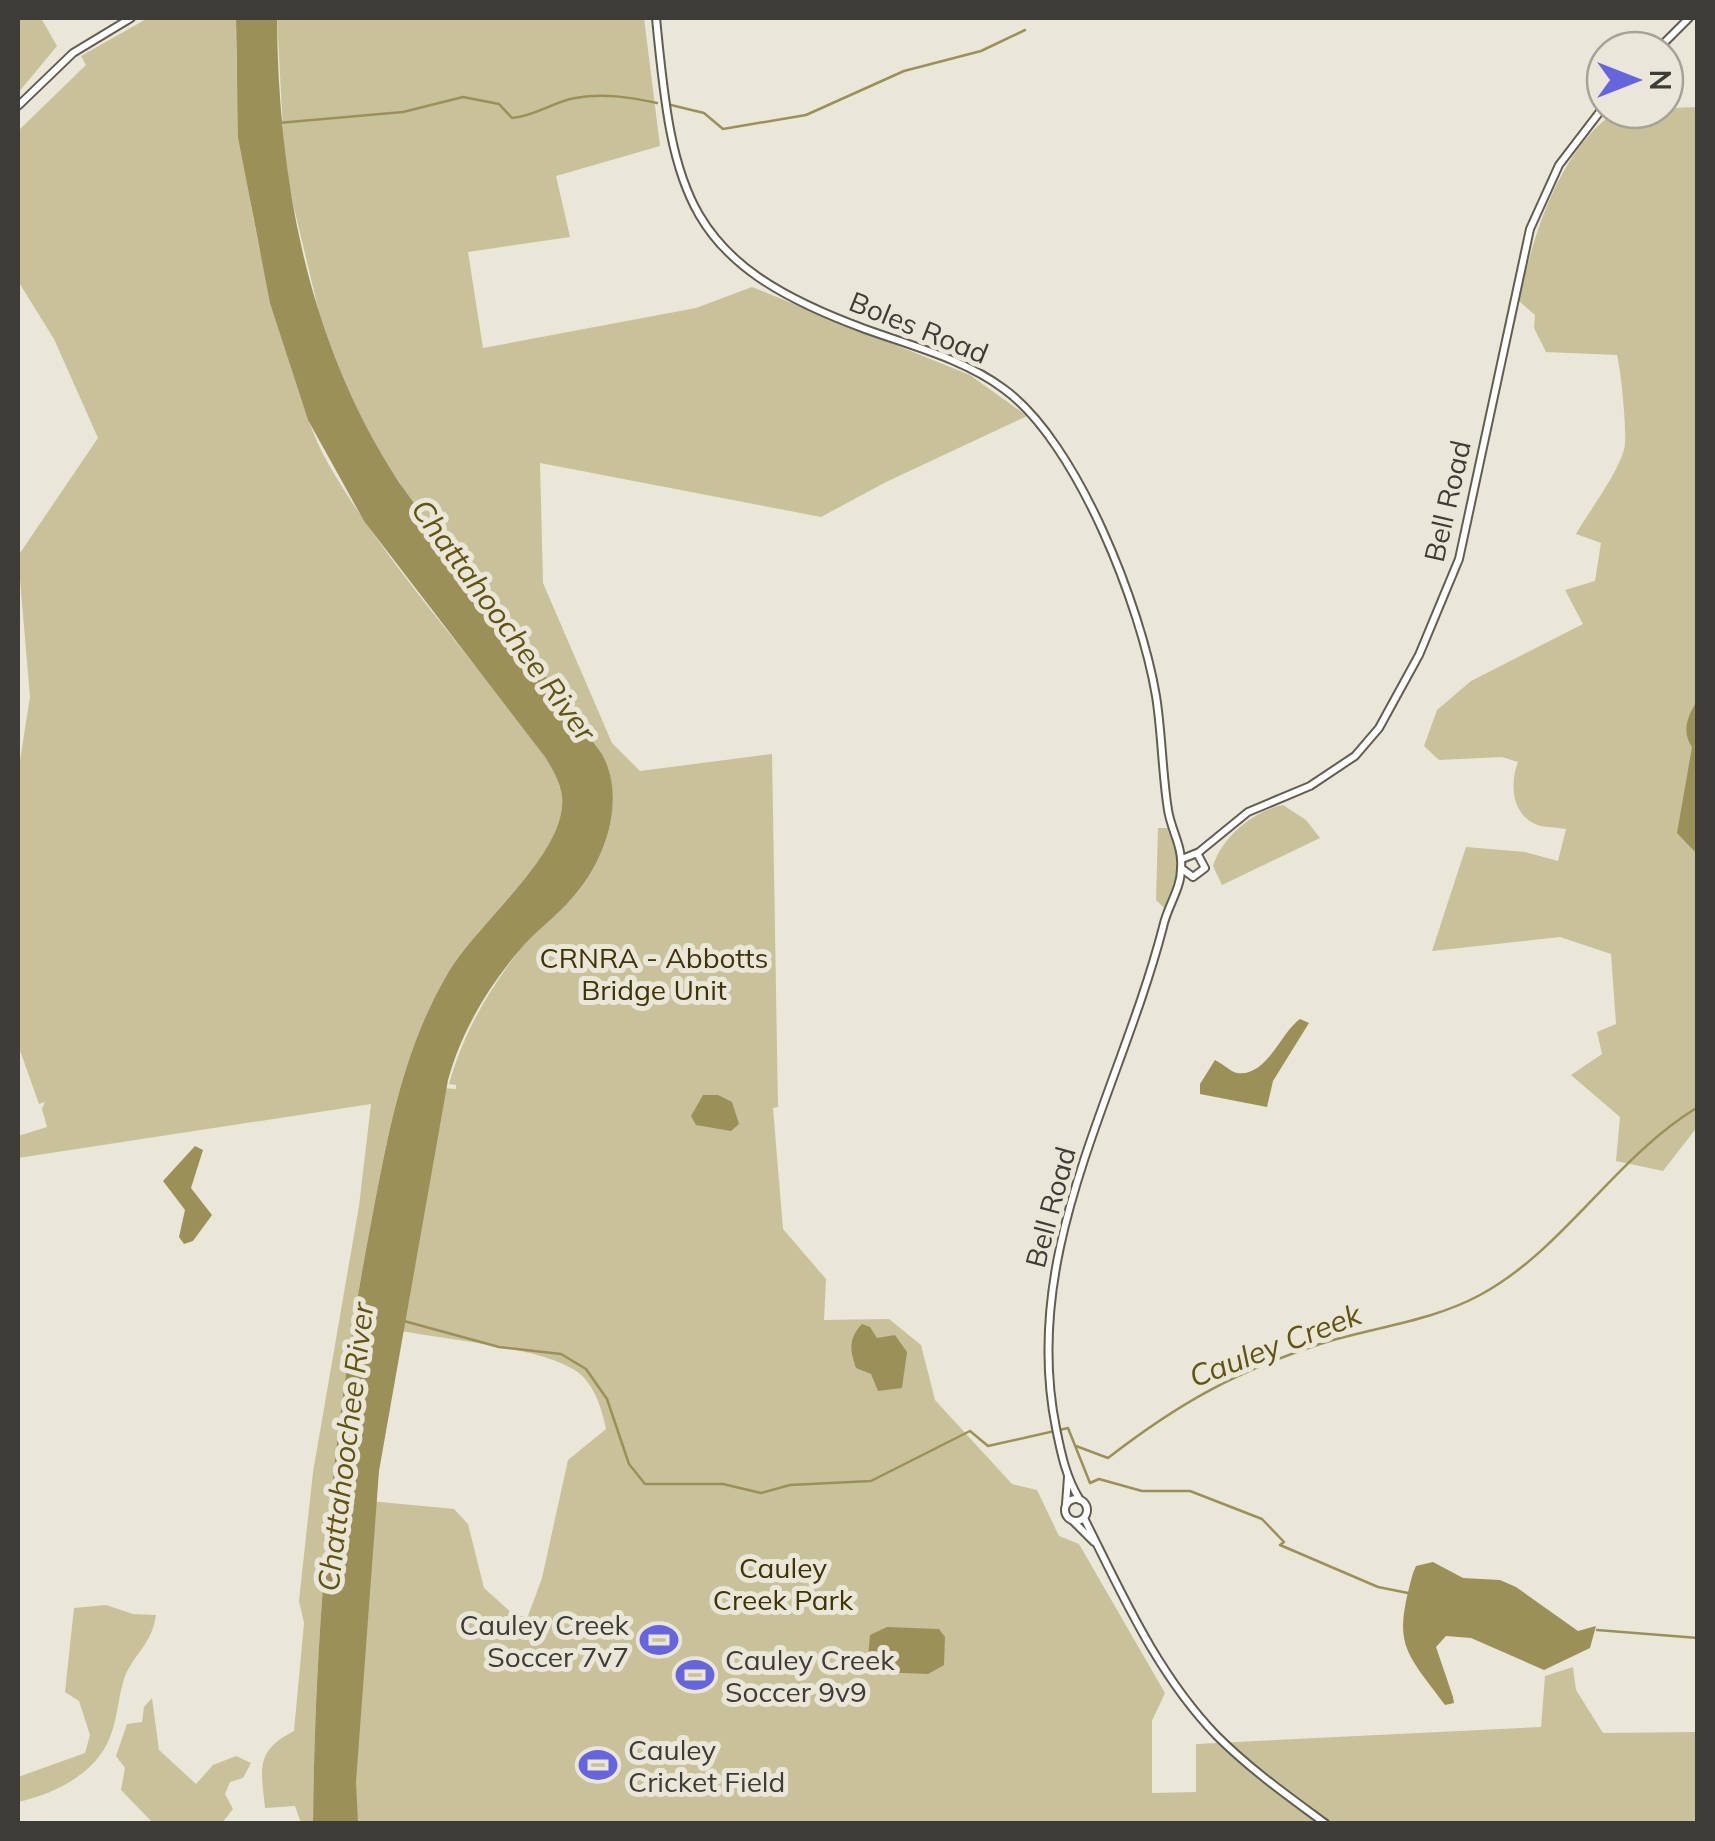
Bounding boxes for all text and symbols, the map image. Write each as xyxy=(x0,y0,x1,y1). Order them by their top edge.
north arrow xyxy=(1585,30,1685,130)
text: N xyxy=(1643,69,1678,91)
street label: Boles Road xyxy=(844,283,994,371)
street label: Bell Road xyxy=(1416,437,1478,565)
water label: Chattahoochee River xyxy=(403,491,605,749)
park label: CRNRA - Abbotts Bridge Unit xyxy=(540,940,768,1007)
street label: Bell Road xyxy=(1017,1143,1083,1271)
water label: Cauley Creek xyxy=(1183,1294,1368,1395)
water label: Chattahoochee River xyxy=(308,1300,382,1593)
park label: Cauley Creek Park xyxy=(713,1550,854,1617)
place label: Cauley Creek Soccer 7v7 xyxy=(459,1607,630,1674)
sports icon: Cauley Creek Soccer 7v7 xyxy=(638,1619,680,1661)
place label: Cauley Creek Soccer 9v9 xyxy=(725,1642,895,1709)
sports icon: Cauley Creek Soccer 9v9 xyxy=(674,1654,716,1696)
place label: Cauley Cricket Field xyxy=(628,1732,785,1799)
sports icon: Cauley Cricket Field xyxy=(577,1744,619,1786)

